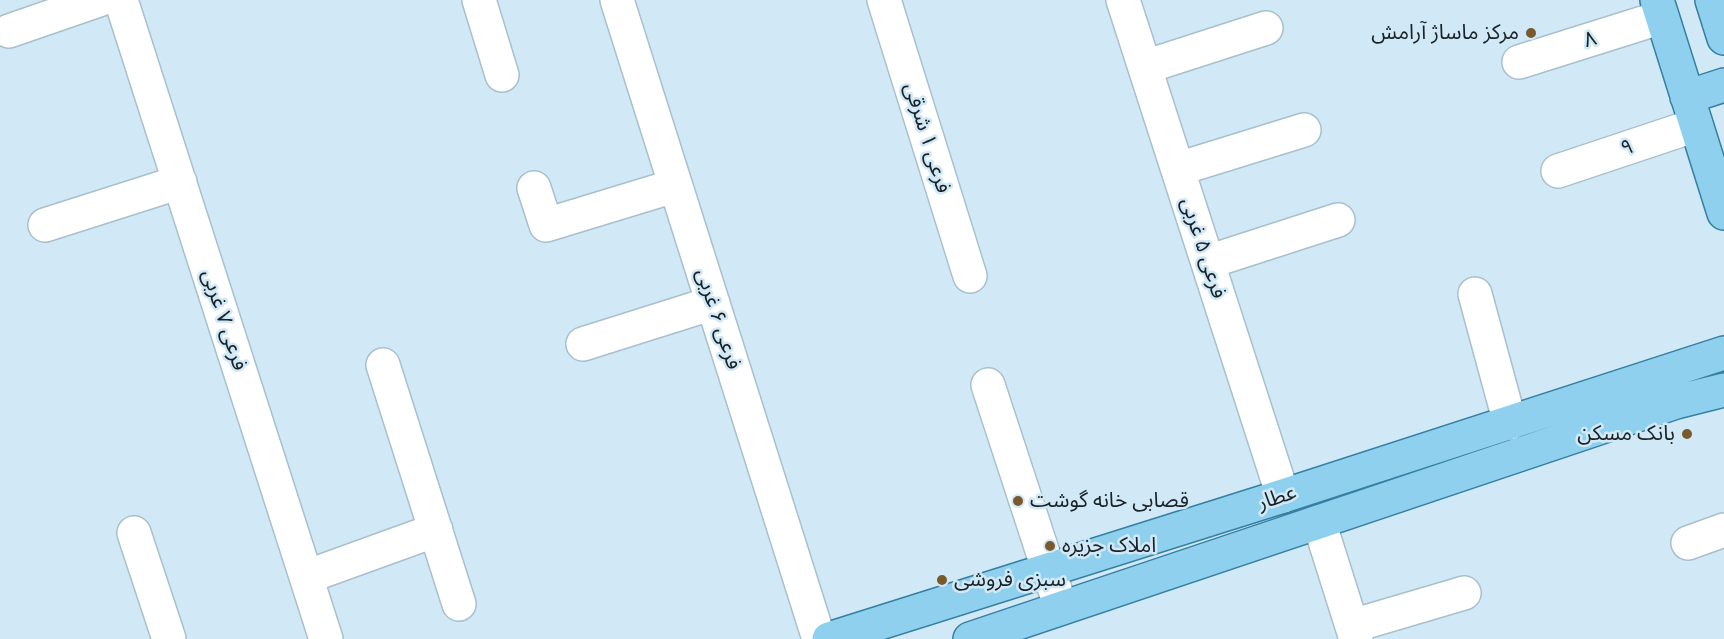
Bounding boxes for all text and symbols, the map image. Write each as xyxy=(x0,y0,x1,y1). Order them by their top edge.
place label: مرکز ماساژ آرامش xyxy=(1371,20,1519,46)
marker: مرکز ماساژ آرامش xyxy=(1524,26,1538,40)
street label: ۸ xyxy=(1580,26,1600,54)
street label: فرعی ۱ شرقی xyxy=(898,80,956,196)
street label: ۹ xyxy=(1617,134,1637,162)
street label: فرعی ۵ غربی xyxy=(1175,194,1231,302)
street label: فرعی ۶ غربی xyxy=(690,265,746,373)
street label: فرعی ۷ غربی xyxy=(196,266,252,374)
place label: بانک مسکن xyxy=(1577,421,1675,447)
marker: بانک مسکن xyxy=(1680,427,1694,441)
street label: عطار xyxy=(1254,480,1300,516)
place label: قصابی خانه گوشت xyxy=(1030,488,1189,514)
marker: قصابی خانه گوشت xyxy=(1011,494,1025,508)
place label: املاک جزیره xyxy=(1062,533,1156,559)
marker: املاک جزیره xyxy=(1043,539,1057,553)
place label: سبزی فروشی xyxy=(954,567,1066,593)
marker: سبزی فروشی xyxy=(935,573,949,587)

